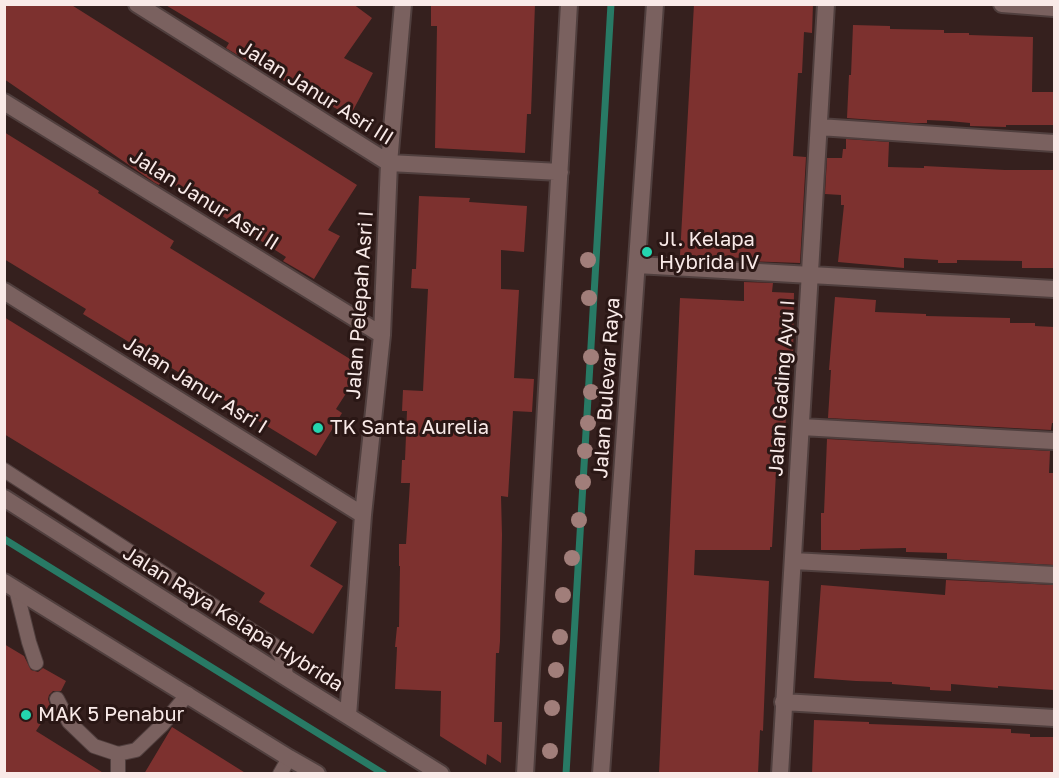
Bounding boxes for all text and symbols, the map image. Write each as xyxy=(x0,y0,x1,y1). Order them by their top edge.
street label: Jalan Janur Asri III xyxy=(234,36,398,150)
street label: Jalan Janur Asri II xyxy=(125,144,283,256)
street label: Jalan Pelepah Asri I xyxy=(341,210,379,400)
place label: Jl. Kelapa Hybrida IV xyxy=(659,228,759,275)
marker: Jl. Kelapa Hybrida IV xyxy=(640,245,654,259)
street label: Jalan Bulevar Raya xyxy=(589,297,625,479)
street label: Jalan Gading Ayu I xyxy=(764,299,800,477)
street label: Jalan Janur Asri I xyxy=(119,331,271,439)
place label: TK Santa Aurelia xyxy=(330,416,489,440)
marker: TK Santa Aurelia xyxy=(311,421,325,435)
street label: Jalan Raya Kelapa Hybrida xyxy=(118,541,348,697)
place label: MAK 5 Penabur xyxy=(38,703,184,727)
marker: MAK 5 Penabur xyxy=(19,708,33,722)

